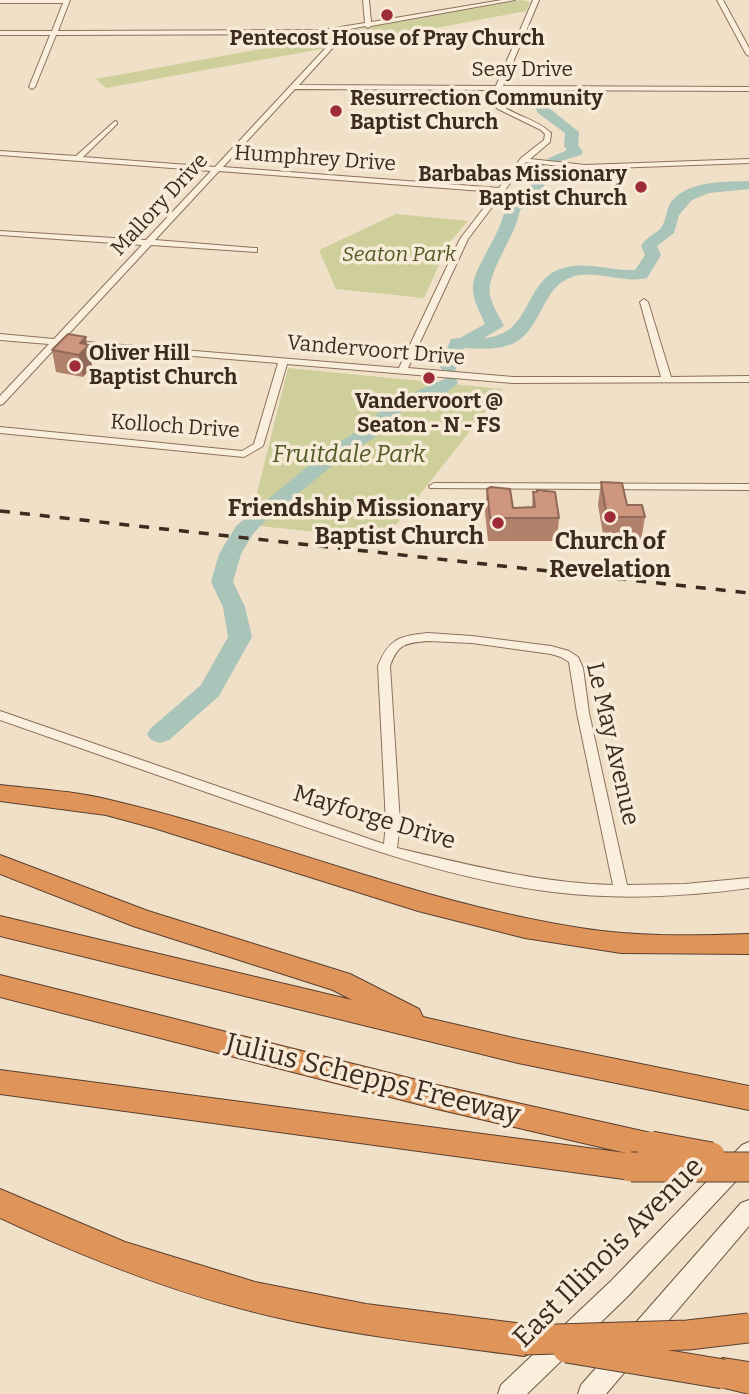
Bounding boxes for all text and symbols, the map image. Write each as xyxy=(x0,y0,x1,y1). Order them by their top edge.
marker: Pentecost House of Pray Church xyxy=(379,7,395,23)
place label: Pentecost House of Pray Church xyxy=(230,26,544,52)
street label: Seay Drive xyxy=(471,57,573,83)
place label: Resurrection Community Baptist Church xyxy=(350,86,603,136)
marker: Resurrection Community Baptist Church xyxy=(328,103,344,119)
street label: Humphrey Drive xyxy=(233,141,397,177)
street label: Mallory Drive xyxy=(106,149,214,261)
place label: Barbabas Missionary Baptist Church xyxy=(418,162,627,212)
marker: Barbabas Missionary Baptist Church xyxy=(633,179,649,195)
park label: Seaton Park xyxy=(342,242,456,268)
street label: Vandervoort Drive xyxy=(286,331,466,371)
place label: Oliver Hill Baptist Church xyxy=(89,341,237,391)
marker: Oliver Hill Baptist Church xyxy=(67,358,83,374)
marker: Vandervoort @ Seaton - N - FS xyxy=(421,370,437,386)
place label: Vandervoort @ Seaton - N - FS xyxy=(355,389,503,439)
street label: Kolloch Drive xyxy=(109,410,241,444)
park label: Fruitdale Park xyxy=(272,441,426,469)
place label: Friendship Missionary Baptist Church xyxy=(228,495,484,551)
marker: Church of Revelation xyxy=(602,509,618,525)
marker: Friendship Missionary Baptist Church xyxy=(490,515,506,531)
place label: Church of Revelation xyxy=(549,528,671,584)
street label: Le May Avenue xyxy=(579,660,645,828)
street label: Mayforge Drive xyxy=(289,780,459,856)
street label: Julius Schepps Freeway xyxy=(222,1027,524,1133)
street label: East Illinois Avenue xyxy=(507,1151,711,1355)

